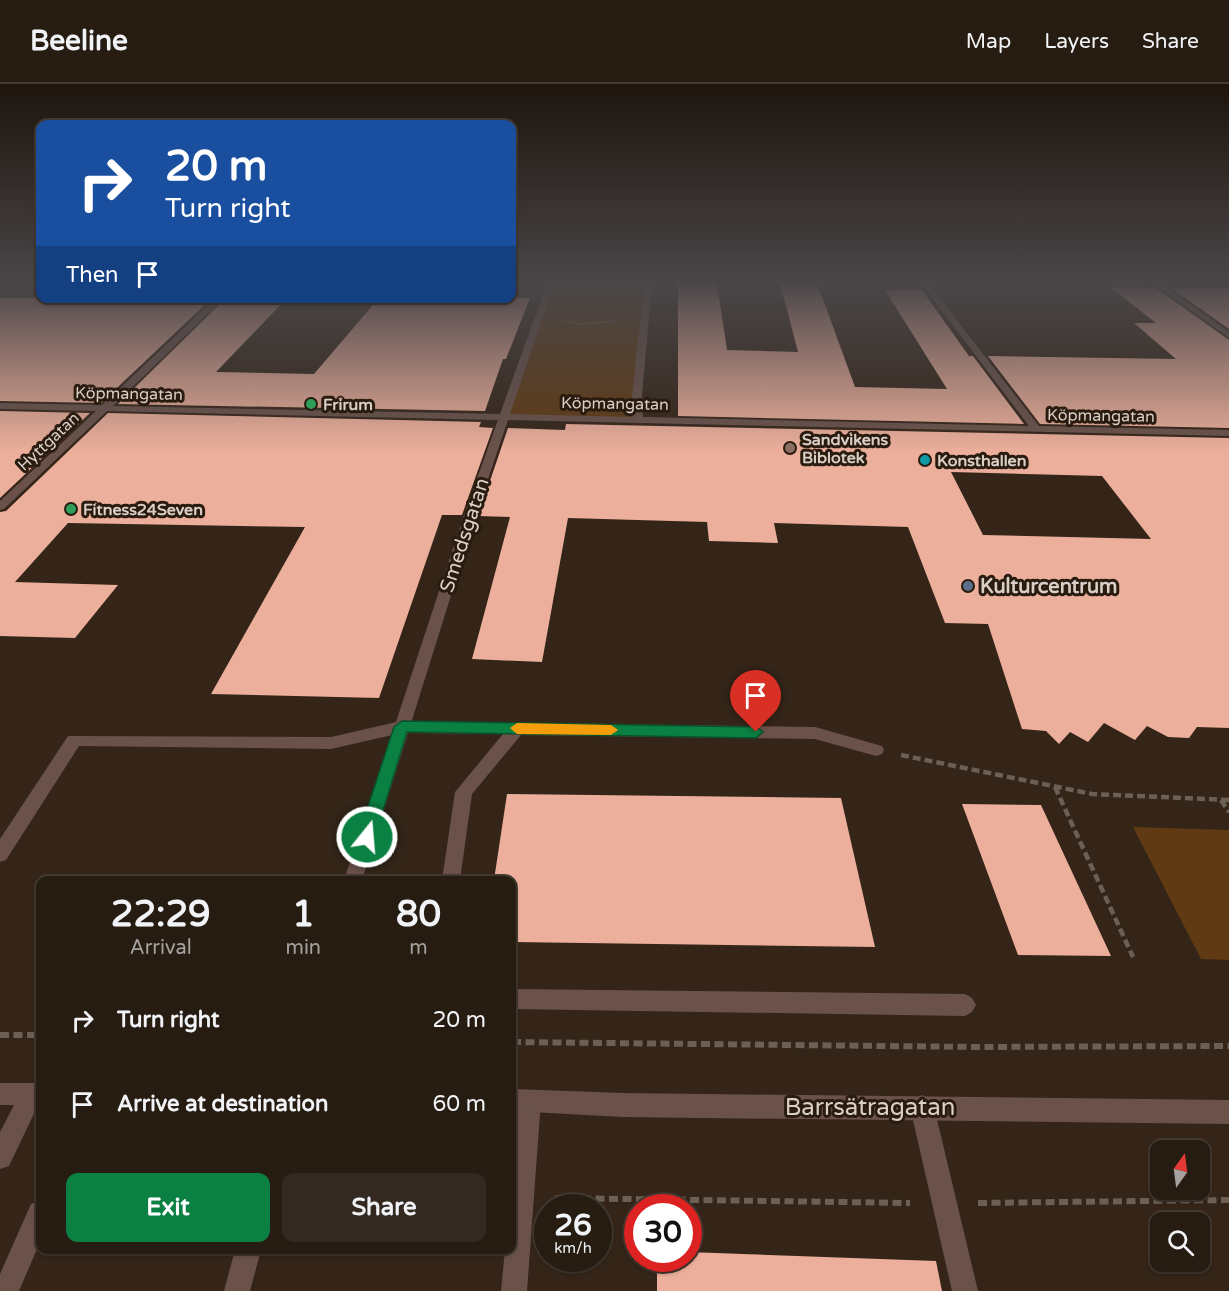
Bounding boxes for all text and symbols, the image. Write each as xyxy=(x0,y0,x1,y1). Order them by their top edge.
text: Beeline xyxy=(30,24,128,58)
text: Map xyxy=(966,29,1011,54)
text: Layers xyxy=(1044,29,1109,54)
text: Share xyxy=(1142,29,1199,54)
text: 20 m xyxy=(165,141,267,192)
icon: right xyxy=(66,144,144,222)
text: Turn right xyxy=(165,192,291,225)
icon: arrive xyxy=(131,258,164,291)
text: Then xyxy=(66,262,119,288)
street label: Köpmangatan xyxy=(75,383,183,405)
street label: Köpmangatan xyxy=(561,393,669,415)
place label: Frirum xyxy=(323,395,373,415)
marker: Frirum xyxy=(304,397,318,411)
street label: Köpmangatan xyxy=(1047,405,1155,427)
street label: Hyttgatan xyxy=(14,408,84,475)
place label: Sandvikens Biblotek xyxy=(802,430,889,468)
marker: Sandvikens Biblotek xyxy=(783,441,797,455)
place label: Konsthallen xyxy=(937,451,1026,471)
marker: Konsthallen xyxy=(918,453,932,467)
street label: Smedsgatan xyxy=(435,475,495,595)
place label: Fitness24Seven xyxy=(83,500,203,520)
marker: Fitness24Seven xyxy=(64,502,78,516)
place label: Kulturcentrum xyxy=(980,575,1117,599)
marker: Kulturcentrum xyxy=(961,579,975,593)
pin xyxy=(730,670,781,732)
icon: arrive xyxy=(739,679,772,712)
position arrow xyxy=(335,805,399,869)
text: 22:29 xyxy=(111,893,211,936)
text: 1 xyxy=(292,893,315,936)
text: 80 xyxy=(396,893,441,936)
text: Arrival xyxy=(130,936,192,960)
text: min xyxy=(286,936,321,960)
text: m xyxy=(409,936,428,960)
icon: right xyxy=(66,1004,99,1037)
text: Turn right xyxy=(117,1007,219,1033)
text: 20 m xyxy=(432,1007,486,1033)
icon: arrive xyxy=(66,1088,99,1121)
text: Arrive at destination xyxy=(117,1091,328,1117)
text: 60 m xyxy=(432,1091,486,1117)
street label: Barrsätragatan xyxy=(785,1093,955,1122)
north arrow xyxy=(1150,1140,1210,1200)
map controls xyxy=(1150,1140,1210,1272)
button: Exit xyxy=(66,1173,270,1242)
button: Share xyxy=(282,1173,486,1242)
speed limit sign: 30 xyxy=(624,1194,702,1272)
text: 26 xyxy=(554,1207,592,1244)
button: search xyxy=(1150,1212,1210,1272)
text: km/h xyxy=(554,1239,592,1257)

